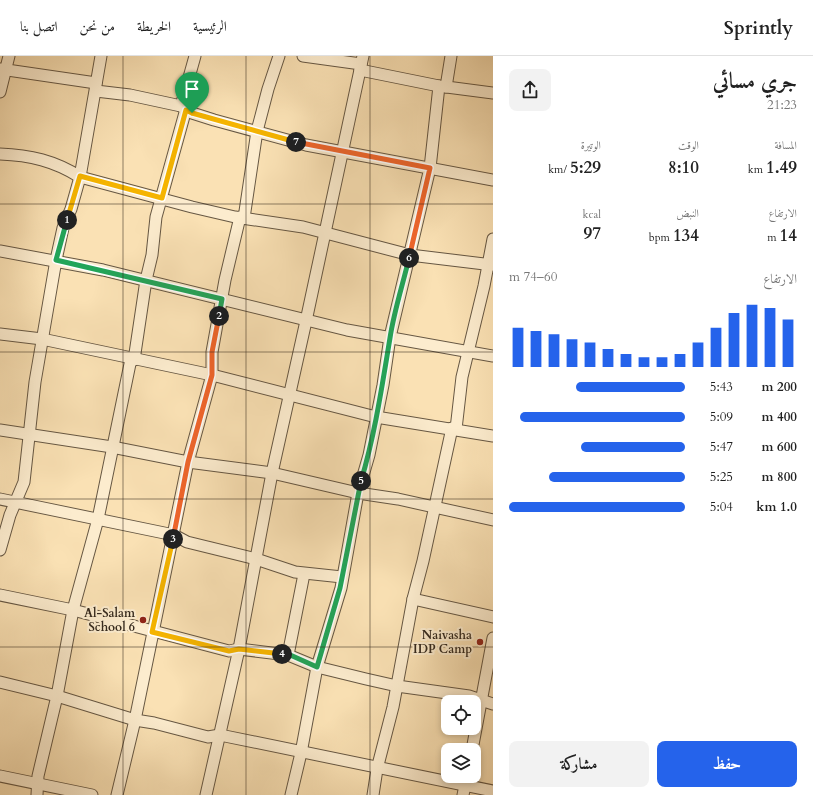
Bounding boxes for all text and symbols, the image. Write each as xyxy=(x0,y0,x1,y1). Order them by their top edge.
text: Sprintly xyxy=(724,15,793,41)
text: اتصل بنا xyxy=(20,17,58,36)
text: من نحن xyxy=(80,17,115,36)
text: الخريطة xyxy=(137,17,171,36)
text: الرئيسية xyxy=(193,17,227,36)
text: جري مسائي xyxy=(713,66,797,96)
button: share xyxy=(509,69,551,111)
pin xyxy=(175,72,209,113)
icon: arrive xyxy=(181,78,203,100)
text: 21:23 xyxy=(767,96,797,114)
pin: 7 xyxy=(286,132,306,152)
text: 7 xyxy=(293,134,299,149)
text: الوتيرة xyxy=(581,138,601,153)
text: الوقت xyxy=(678,138,699,153)
text: المسافة xyxy=(775,138,797,153)
text: 5:29 xyxy=(570,156,601,179)
text: 8:10 xyxy=(668,156,699,179)
text: 1.49 xyxy=(766,156,797,179)
text: /km xyxy=(548,162,570,177)
text: km xyxy=(748,162,766,177)
text: النبض xyxy=(676,206,699,221)
text: الارتفاع xyxy=(768,206,797,221)
text: kcal xyxy=(583,207,601,222)
pin: 1 xyxy=(57,210,77,230)
text: 1 xyxy=(64,212,70,227)
text: 97 xyxy=(584,222,601,245)
text: 134 xyxy=(673,224,699,247)
text: 14 xyxy=(780,224,797,247)
text: bpm xyxy=(649,230,673,245)
text: m xyxy=(767,230,780,245)
pin: 6 xyxy=(399,248,419,268)
text: 6 xyxy=(406,250,412,265)
text: 60–74 m xyxy=(509,268,557,286)
text: الارتفاع xyxy=(763,270,797,288)
pin: 2 xyxy=(209,306,229,326)
text: 2 xyxy=(216,308,222,323)
text: 5:43 xyxy=(710,378,733,396)
text: 200 m xyxy=(762,378,797,396)
text: 5:09 xyxy=(710,408,733,426)
text: 400 m xyxy=(762,408,797,426)
text: 5:47 xyxy=(710,438,733,456)
text: 600 m xyxy=(762,438,797,456)
text: 5:25 xyxy=(710,468,733,486)
text: 800 m xyxy=(762,468,797,486)
pin: 5 xyxy=(351,471,371,491)
text: 5 xyxy=(358,473,364,488)
text: 5:04 xyxy=(710,498,733,516)
text: 1.0 km xyxy=(756,498,797,516)
pin: 3 xyxy=(163,529,183,549)
text: 3 xyxy=(170,531,176,546)
place label: Al-Salam School 6 xyxy=(84,605,136,635)
marker: Al-Salam School 6 xyxy=(138,615,148,625)
place label: Naivasha IDP Camp xyxy=(413,627,472,657)
marker: Naivasha IDP Camp xyxy=(475,637,485,647)
pin: 4 xyxy=(272,644,292,664)
text: 4 xyxy=(279,646,285,661)
map controls xyxy=(441,695,481,783)
button: locate xyxy=(441,695,481,735)
button: مشاركة xyxy=(509,741,649,787)
button: حفظ xyxy=(657,741,797,787)
button: layers xyxy=(441,743,481,783)

